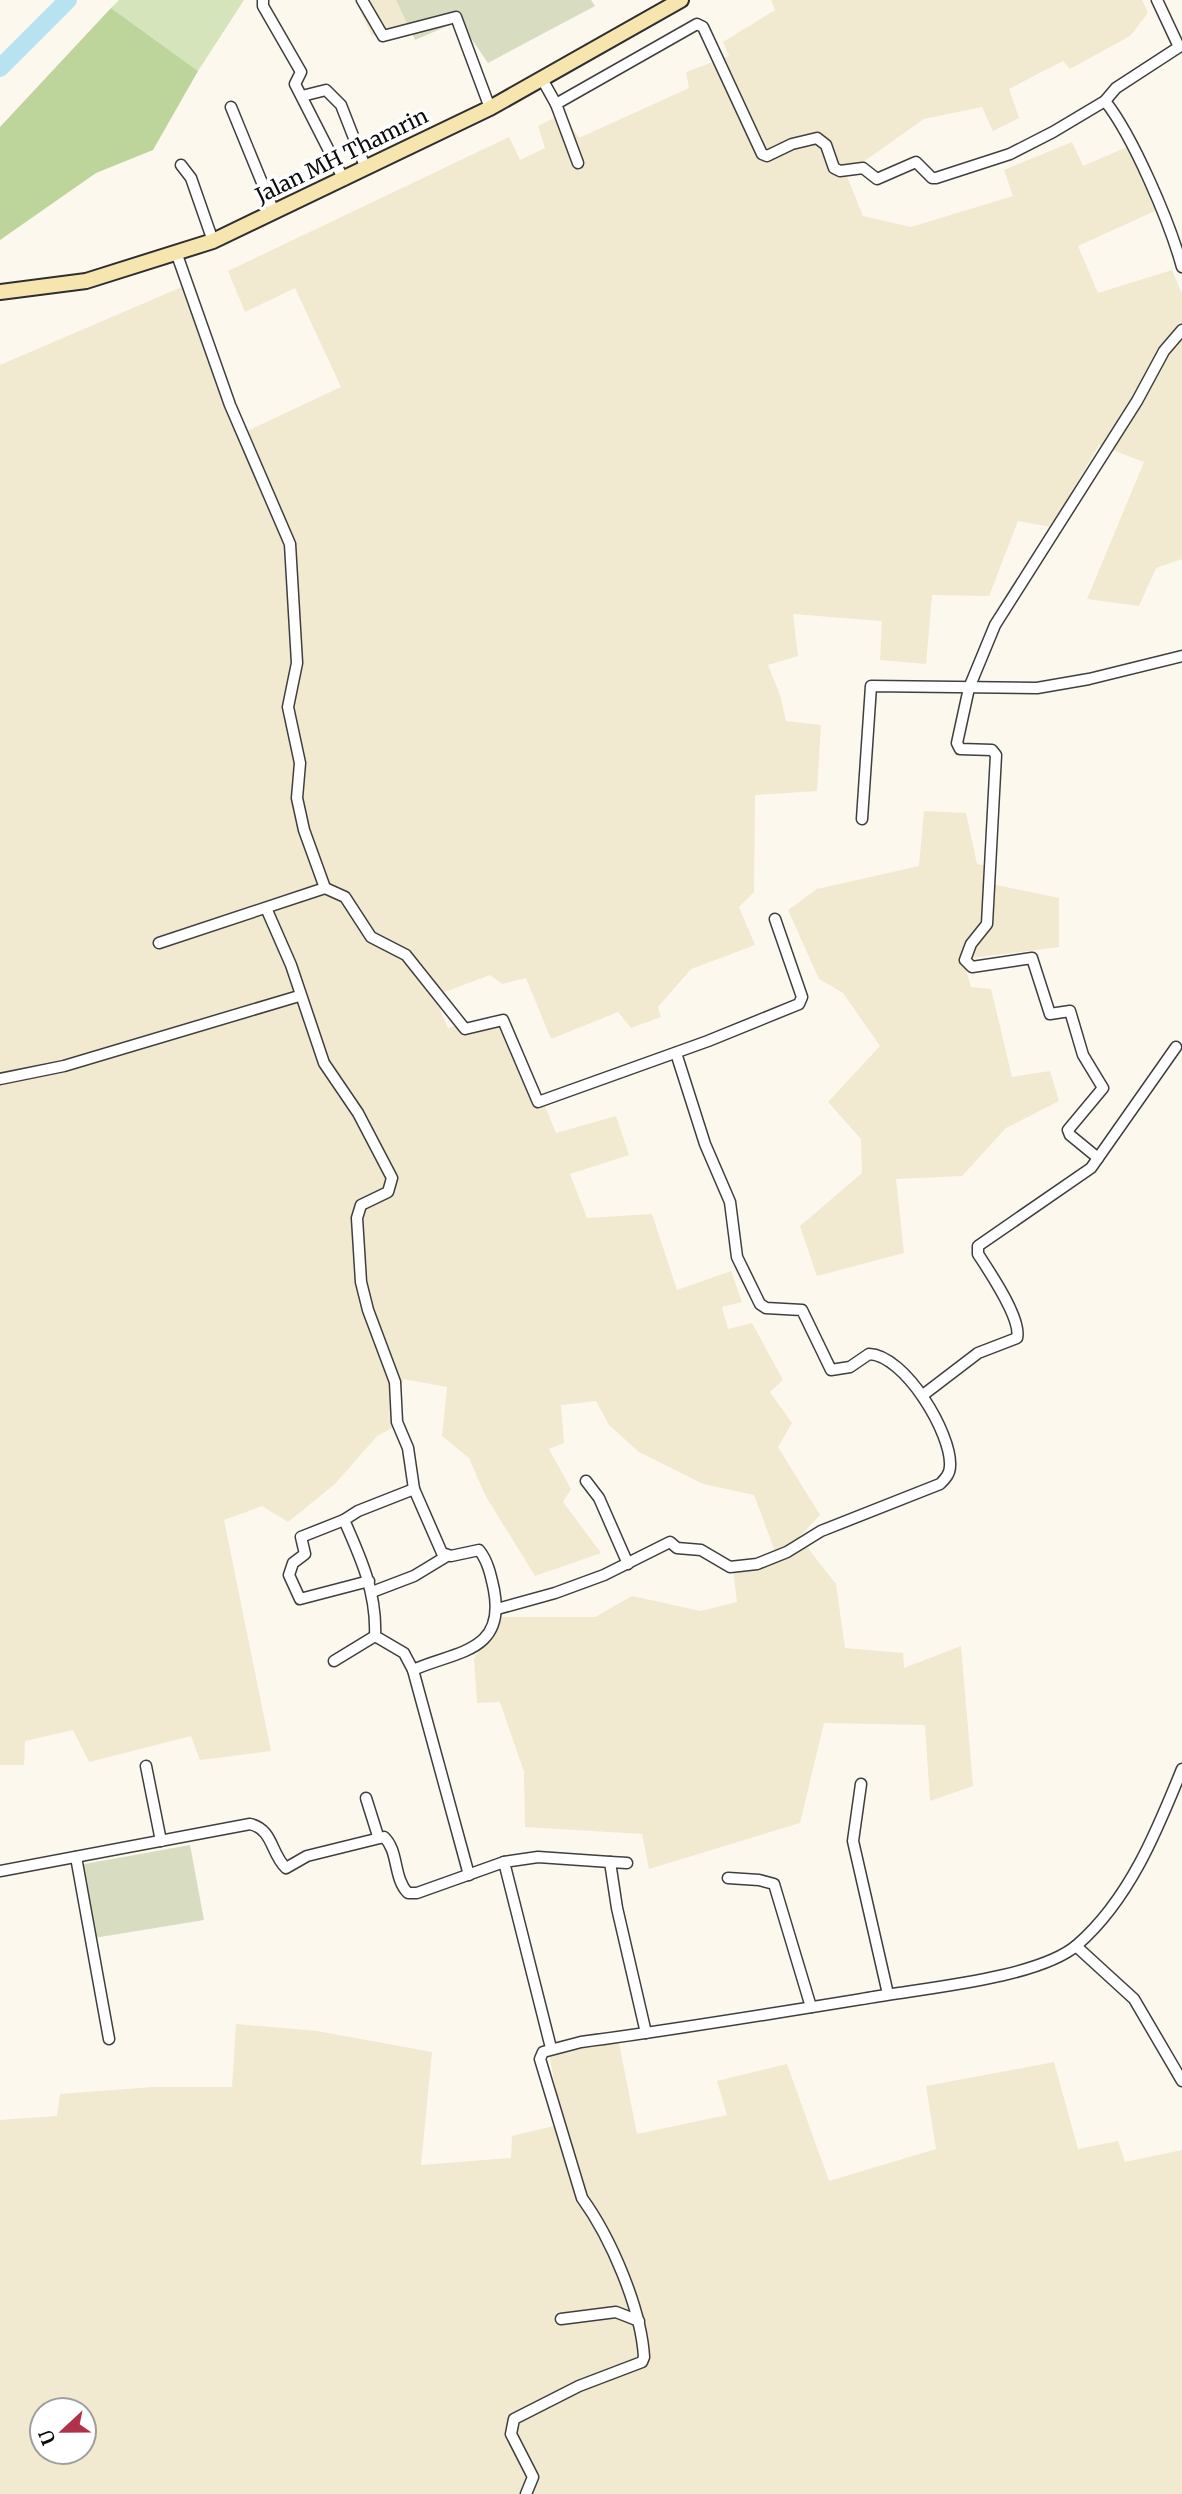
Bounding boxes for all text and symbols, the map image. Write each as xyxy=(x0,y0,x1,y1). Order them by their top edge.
street label: Jalan MH Thamrin xyxy=(250,102,433,209)
north arrow xyxy=(28,2396,98,2466)
text: U xyxy=(33,2426,61,2448)

